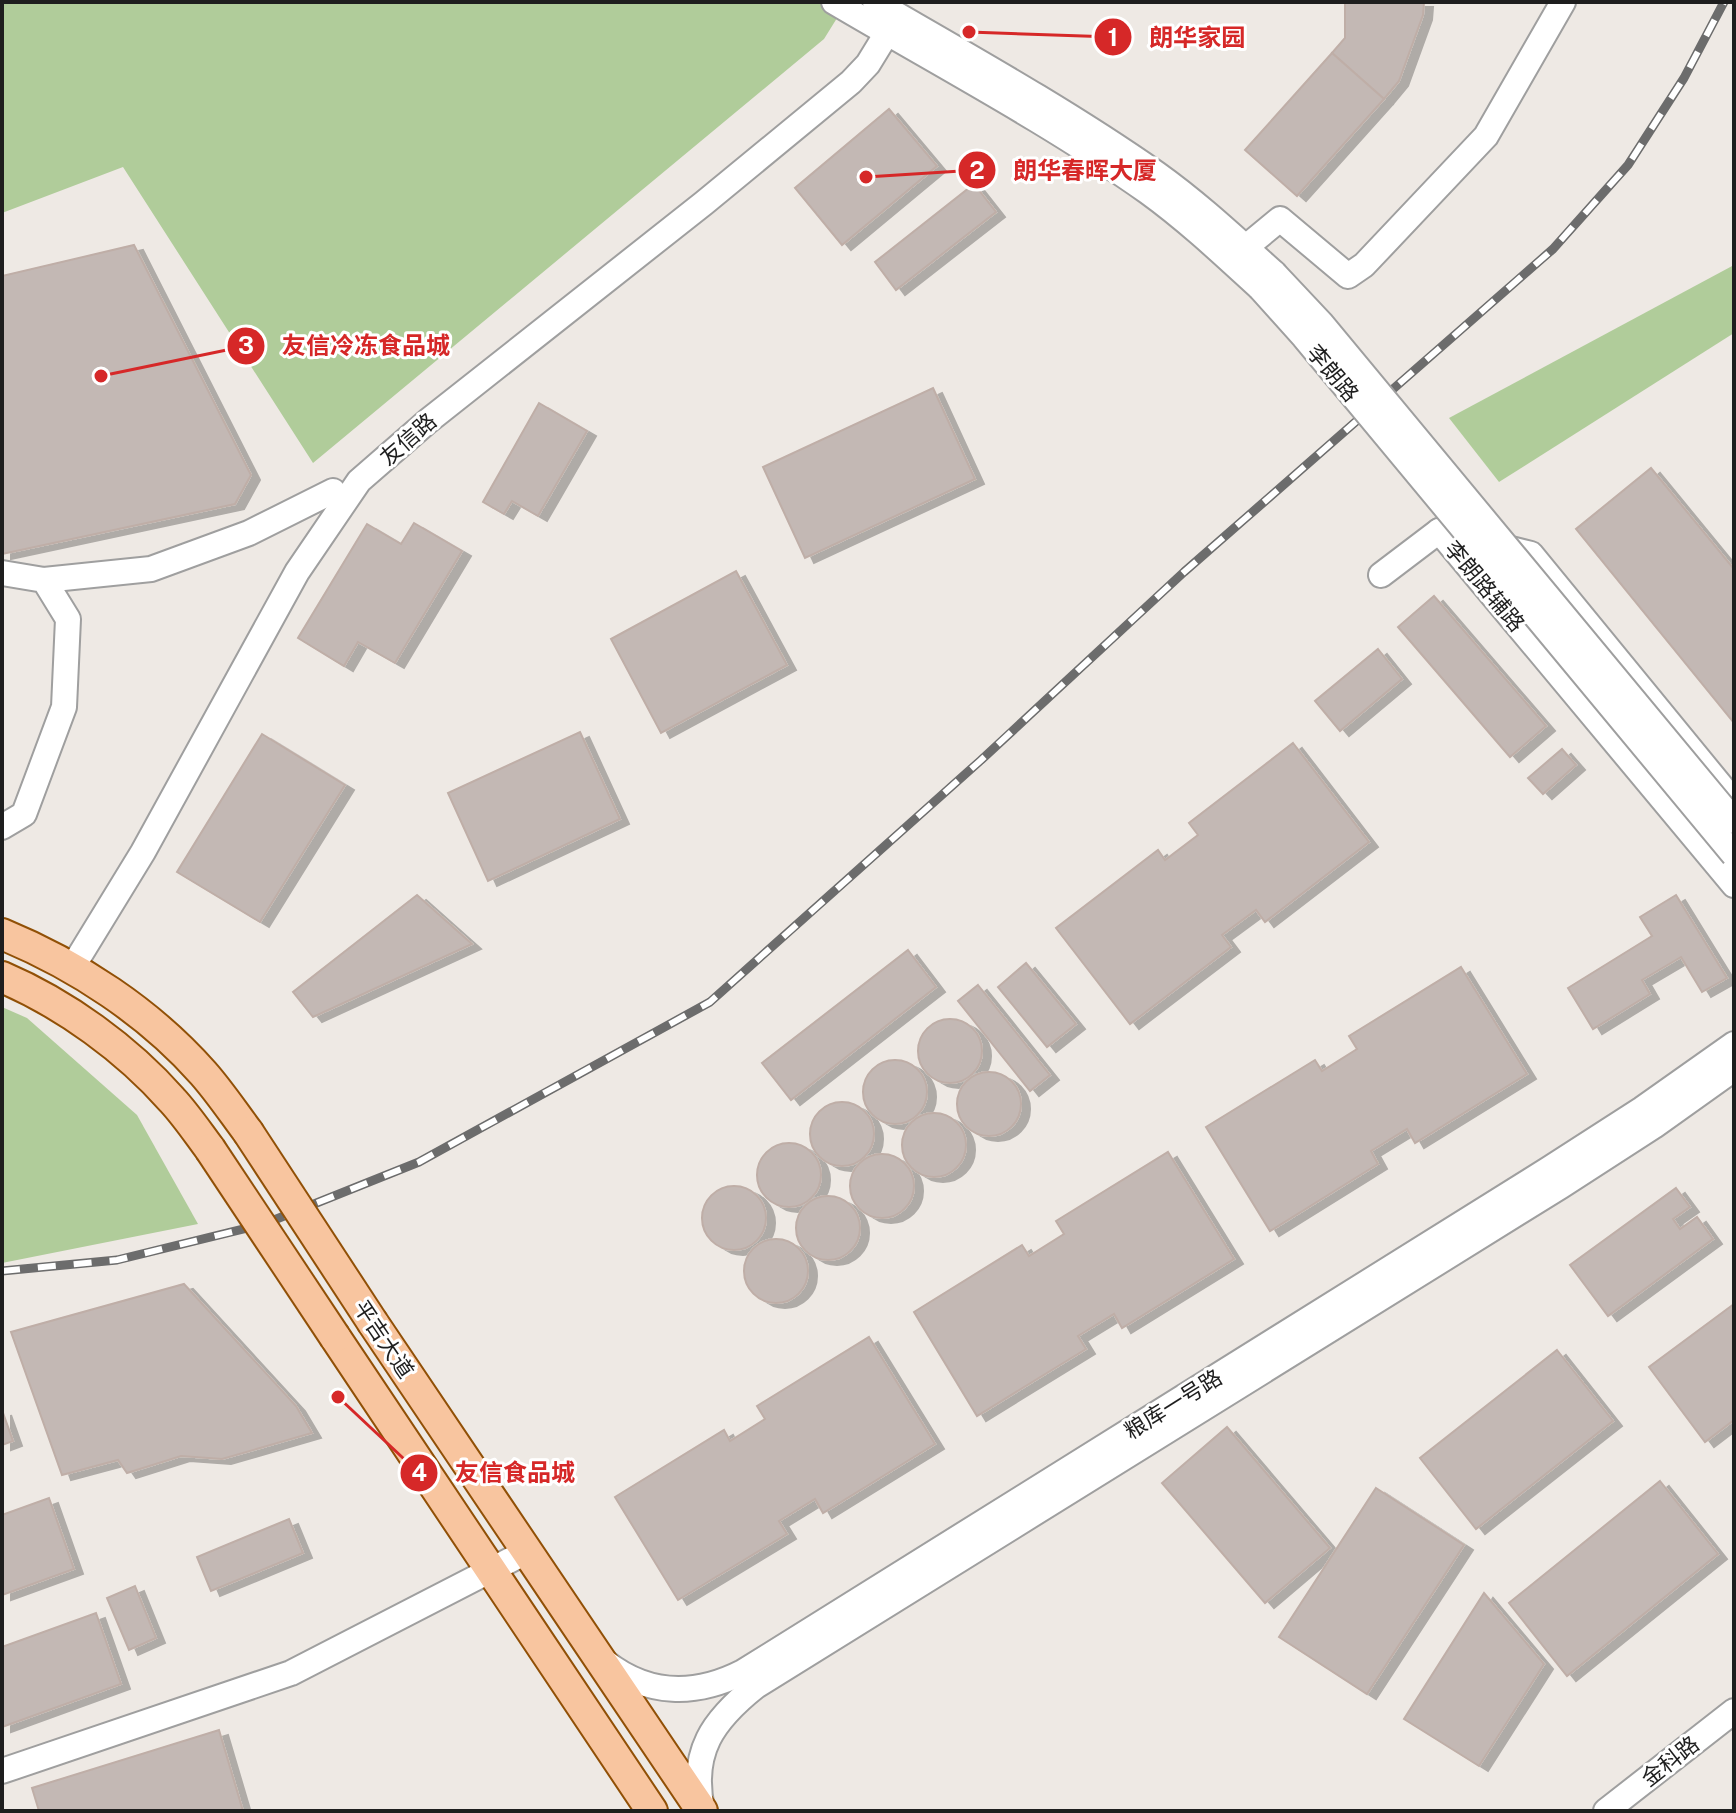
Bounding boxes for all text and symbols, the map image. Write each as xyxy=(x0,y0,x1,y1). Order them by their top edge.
callout: 朗华家园 xyxy=(1093,13,1261,61)
text: 1 xyxy=(1108,23,1118,51)
text: 朗华家园 xyxy=(1149,23,1245,51)
callout: 朗华春晖大厦 xyxy=(957,146,1173,194)
text: 2 xyxy=(969,156,985,184)
text: 朗华春晖大厦 xyxy=(1013,156,1157,184)
callout: 友信冷冻食品城 xyxy=(226,322,466,370)
text: 3 xyxy=(238,331,254,359)
text: 友信冷冻食品城 xyxy=(282,331,450,359)
street label: 李朗路 xyxy=(1302,339,1364,407)
street label: 友信路 xyxy=(375,408,441,470)
street label: 李朗路辅路 xyxy=(1440,536,1530,636)
street label: 平吉大道 xyxy=(349,1295,419,1383)
street label: 粮库一号路 xyxy=(1119,1364,1227,1444)
callout: 友信食品城 xyxy=(399,1449,591,1497)
text: 4 xyxy=(411,1458,427,1486)
text: 友信食品城 xyxy=(455,1458,575,1486)
street label: 金科路 xyxy=(1636,1730,1704,1792)

